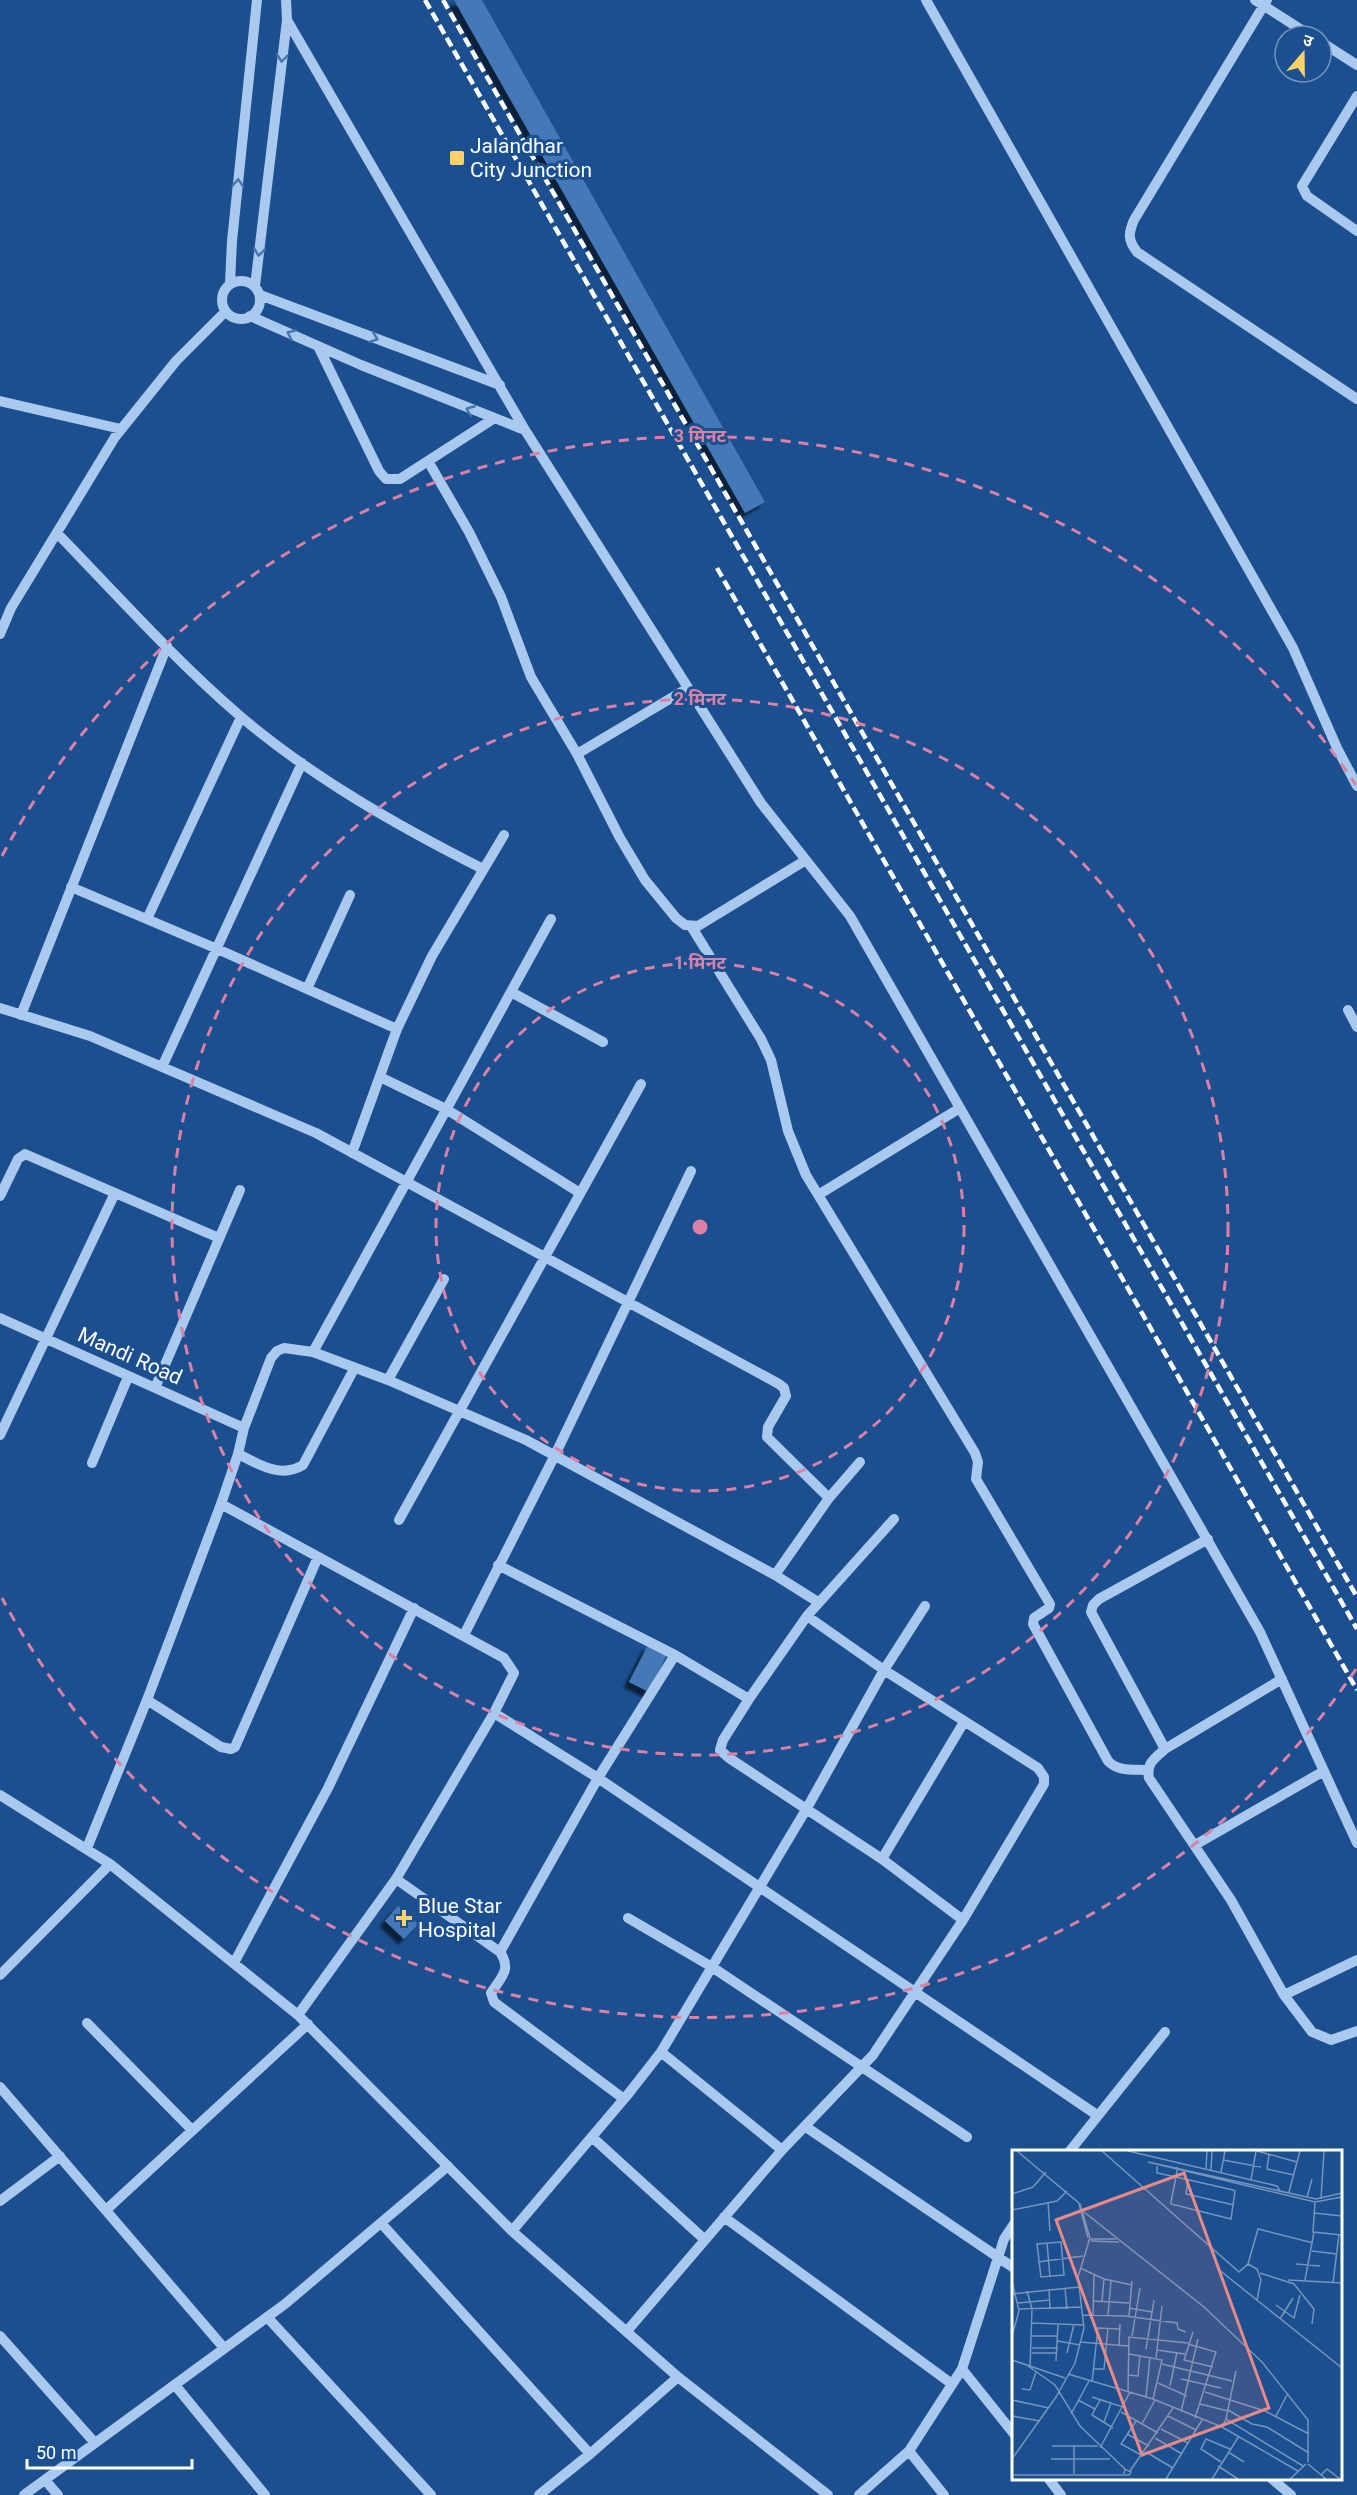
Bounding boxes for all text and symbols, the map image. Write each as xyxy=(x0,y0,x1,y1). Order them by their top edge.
north arrow xyxy=(1273,24,1333,84)
text: उ xyxy=(1300,30,1316,51)
one-way arrow xyxy=(276,54,289,63)
place label: Jalandhar City Junction xyxy=(470,134,592,182)
marker: Jalandhar City Junction xyxy=(448,149,466,167)
one-way arrow xyxy=(231,179,244,188)
one-way arrow xyxy=(253,247,266,256)
one-way arrow xyxy=(286,329,297,341)
one-way arrow xyxy=(367,331,378,343)
one-way arrow xyxy=(466,405,477,417)
text: 3 मिनट xyxy=(674,425,727,446)
text: 2 मिनट xyxy=(674,688,727,709)
text: 1 मिनट xyxy=(674,952,727,973)
centre of rings xyxy=(690,1217,710,1237)
street label: Mandi Road xyxy=(74,1322,186,1390)
place label: Blue Star Hospital xyxy=(418,1894,502,1942)
marker: Blue Star Hospital xyxy=(395,1909,413,1927)
inset map xyxy=(1012,2150,1342,2480)
scale bar xyxy=(27,2432,192,2470)
text: 50 m xyxy=(36,2442,76,2463)

